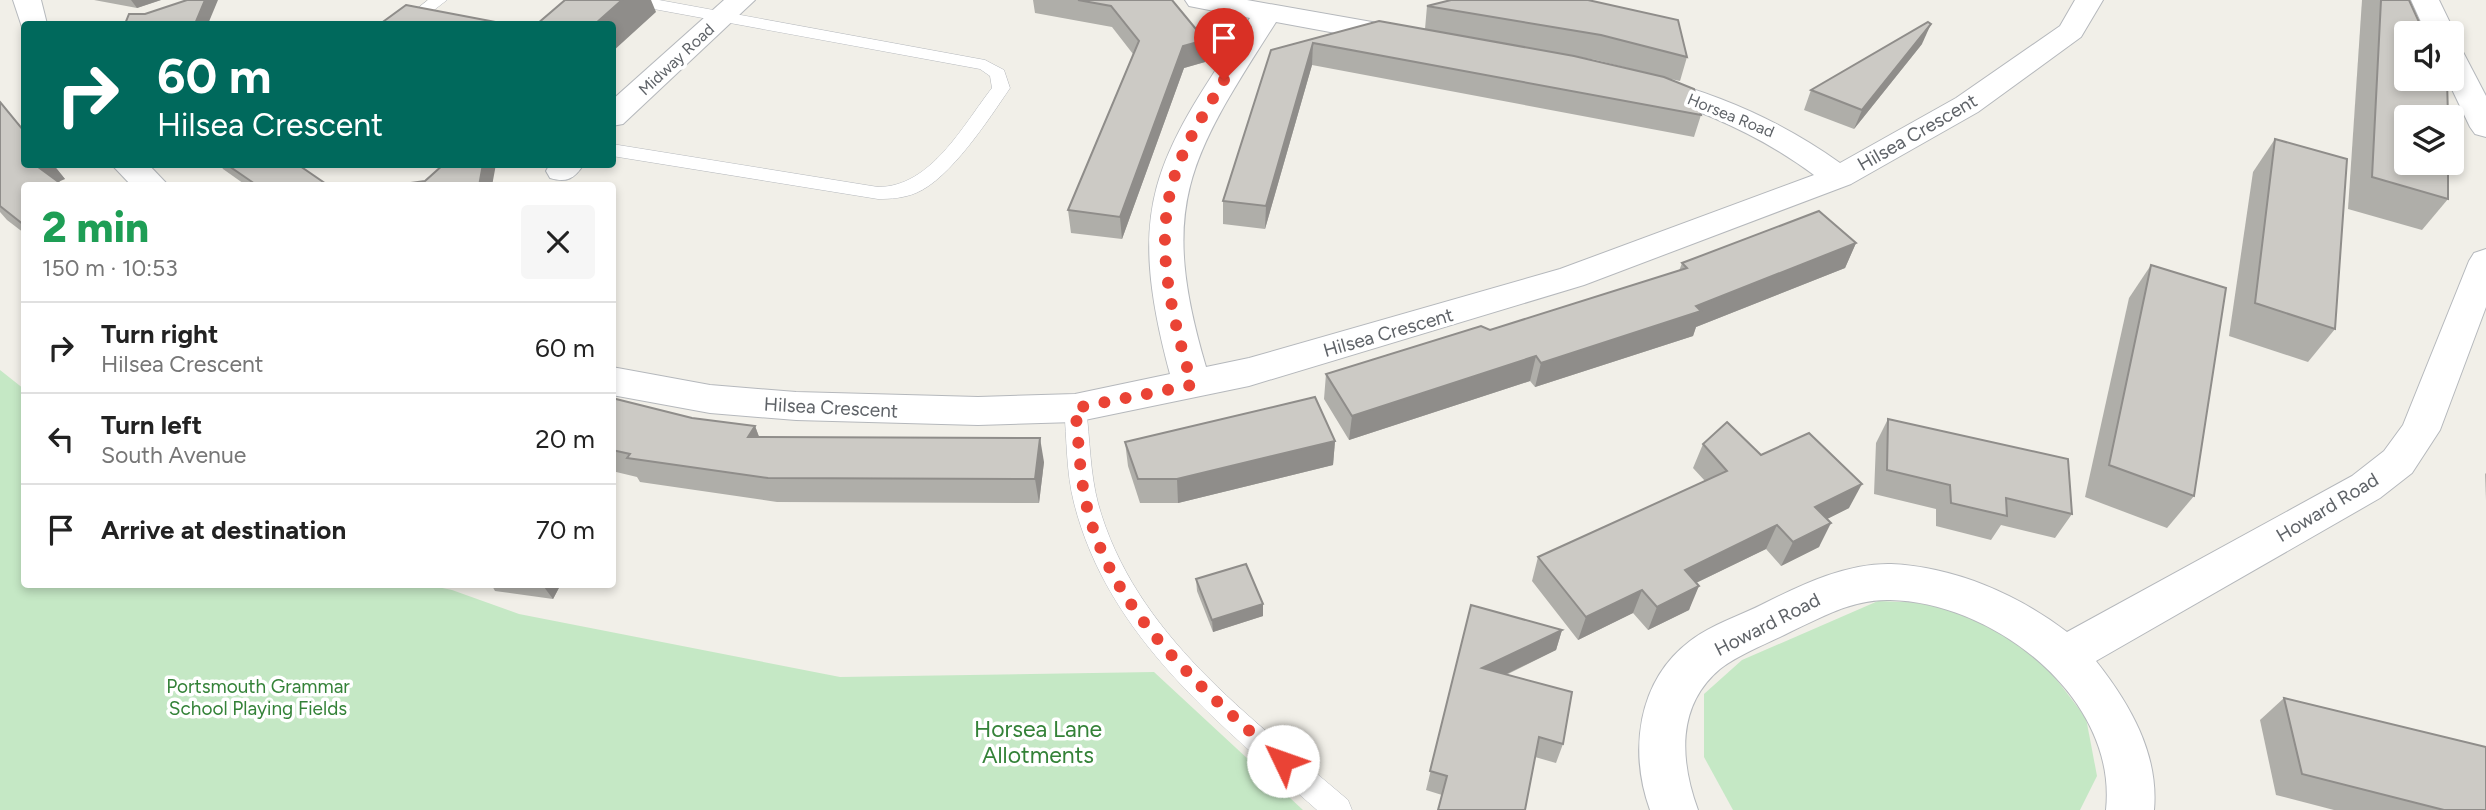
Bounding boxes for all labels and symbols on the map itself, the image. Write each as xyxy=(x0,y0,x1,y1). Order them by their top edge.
pin xyxy=(1194,8,1254,80)
street label: Midway Road xyxy=(635,20,718,99)
street label: Horsea Road xyxy=(1685,89,1777,141)
street label: Hilsea Crescent xyxy=(1853,89,1981,176)
street label: Hilsea Crescent xyxy=(1320,303,1456,362)
street label: Hilsea Crescent xyxy=(763,393,899,422)
street label: Howard Road xyxy=(2272,468,2383,547)
street label: Howard Road xyxy=(1711,588,1824,661)
park label: Portsmouth Grammar School Playing Fields xyxy=(166,675,350,720)
park label: Horsea Lane Allotments xyxy=(974,715,1102,769)
position arrow xyxy=(1246,724,1320,798)

